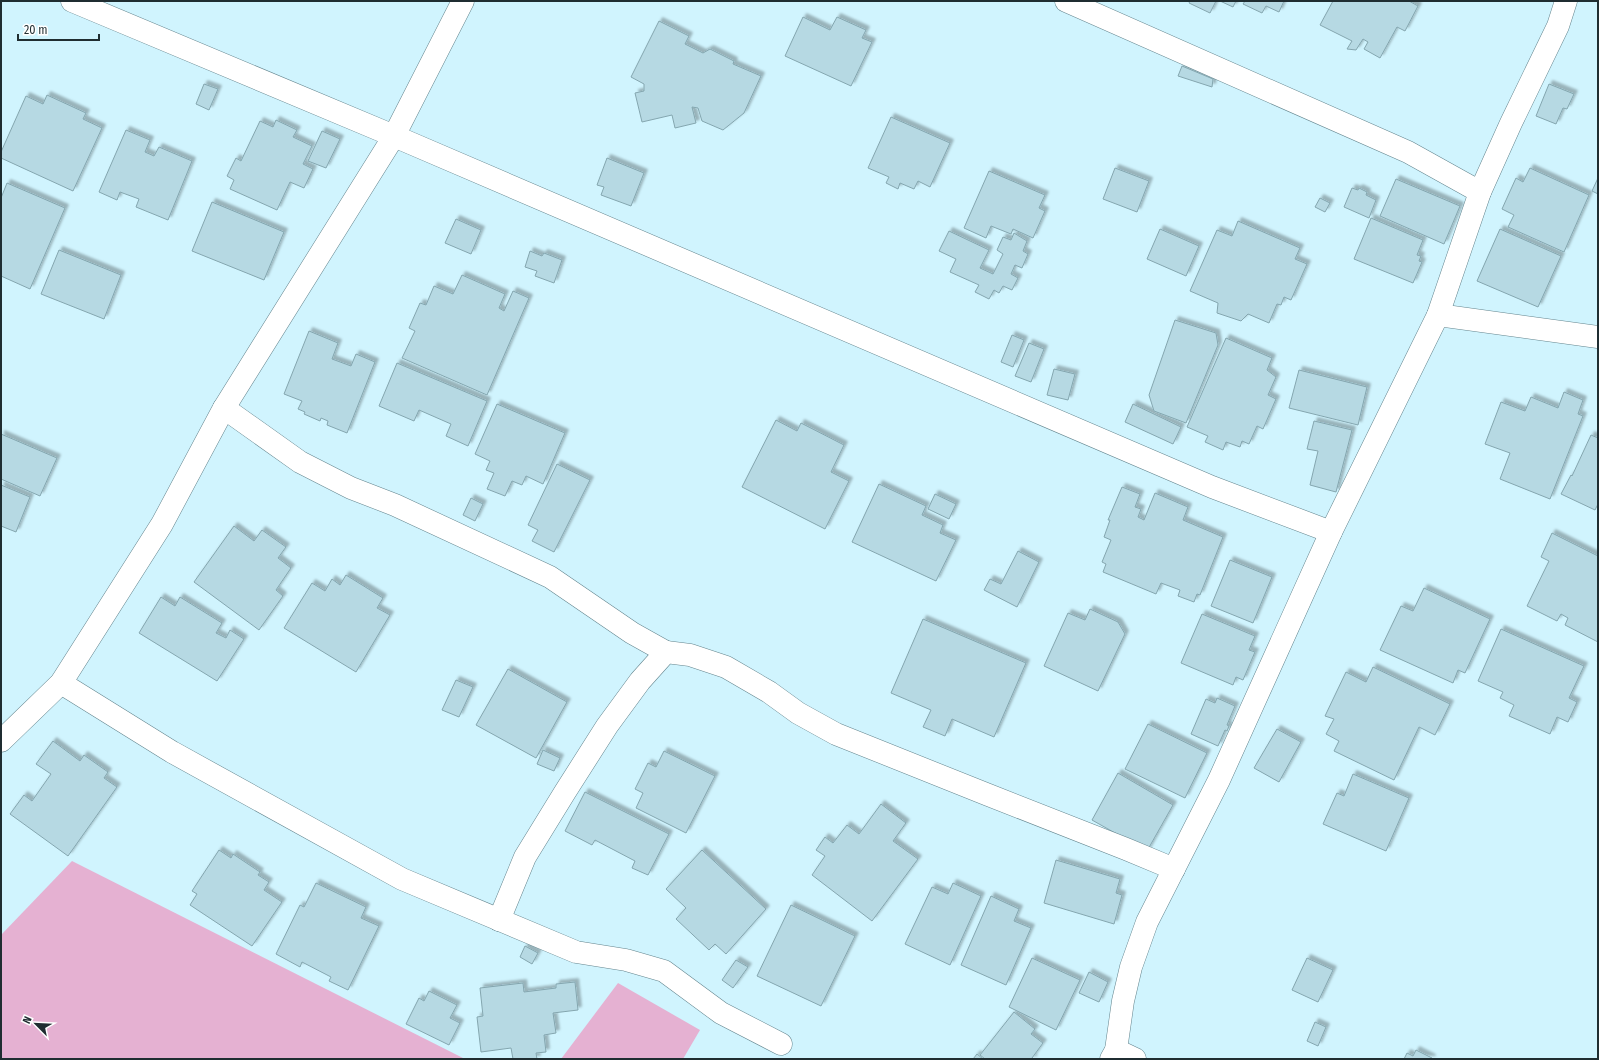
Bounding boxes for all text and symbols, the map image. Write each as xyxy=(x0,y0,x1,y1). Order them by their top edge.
scale bar xyxy=(18,16,99,42)
text: 20 m xyxy=(24,23,48,37)
north arrow xyxy=(16,1004,56,1044)
text: N xyxy=(20,1014,35,1026)

